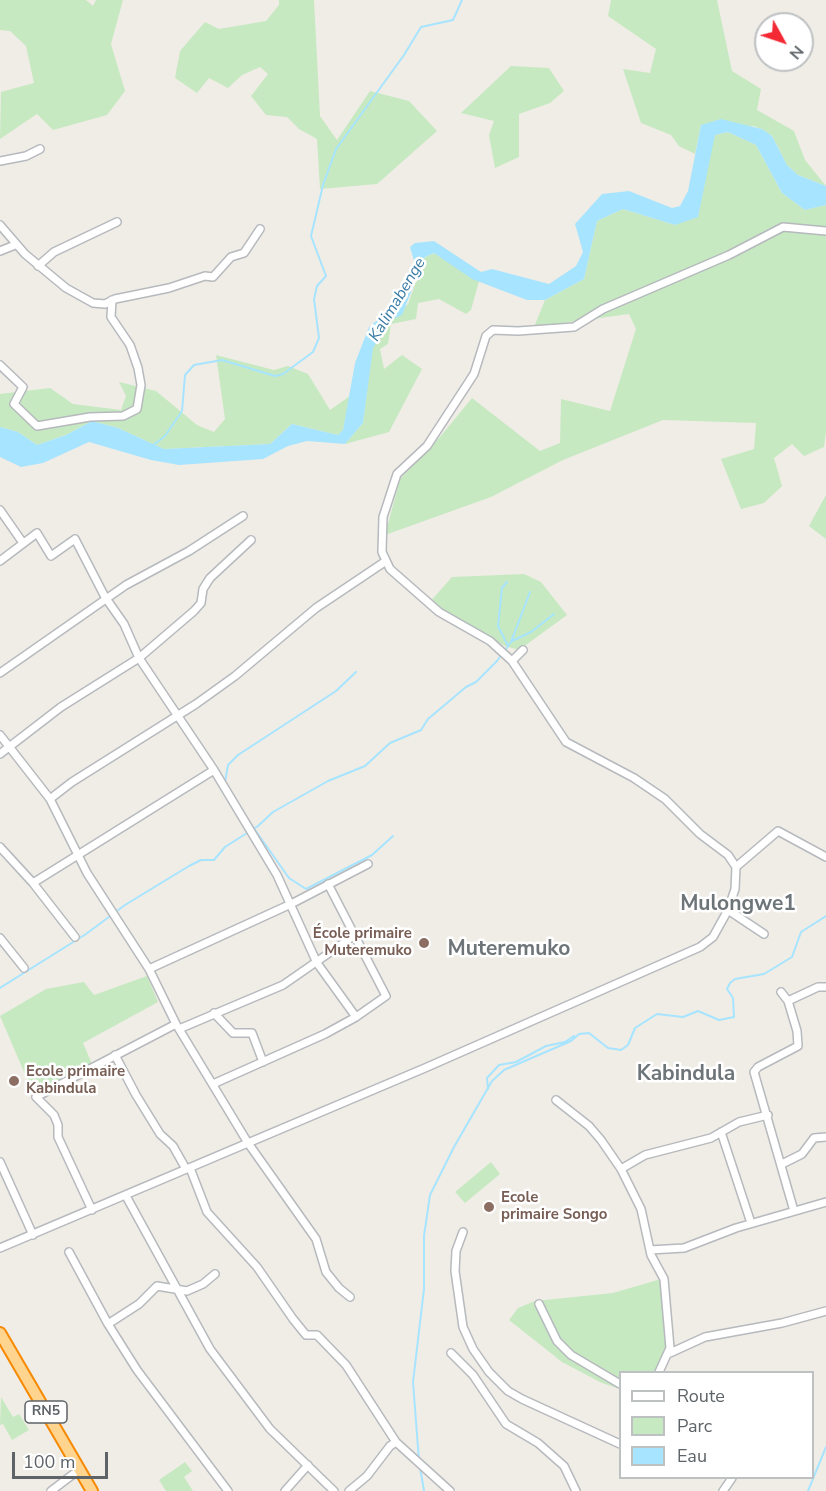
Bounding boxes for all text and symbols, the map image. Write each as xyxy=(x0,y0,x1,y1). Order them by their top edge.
north arrow xyxy=(754,12,814,72)
text: N xyxy=(784,41,809,64)
water label: Kalimabenge xyxy=(366,255,430,345)
district label: Mulongwe1 xyxy=(680,892,796,918)
place label: École primaire Muteremuko xyxy=(313,925,412,960)
marker: École primaire Muteremuko xyxy=(417,936,431,950)
district label: Muteremuko xyxy=(448,937,570,963)
district label: Kabindula xyxy=(637,1062,735,1088)
place label: Ecole primaire Kabindula xyxy=(26,1063,125,1098)
marker: Ecole primaire Kabindula xyxy=(7,1074,21,1088)
place label: Ecole primaire Songo xyxy=(501,1189,607,1224)
marker: Ecole primaire Songo xyxy=(482,1200,496,1214)
legend xyxy=(619,1371,814,1479)
text: Route xyxy=(677,1384,725,1408)
road number: RN5 xyxy=(25,1401,67,1423)
text: Parc xyxy=(677,1414,712,1438)
scale bar xyxy=(15,1440,111,1478)
text: Eau xyxy=(677,1444,707,1468)
text: 100 m xyxy=(23,1450,75,1474)

